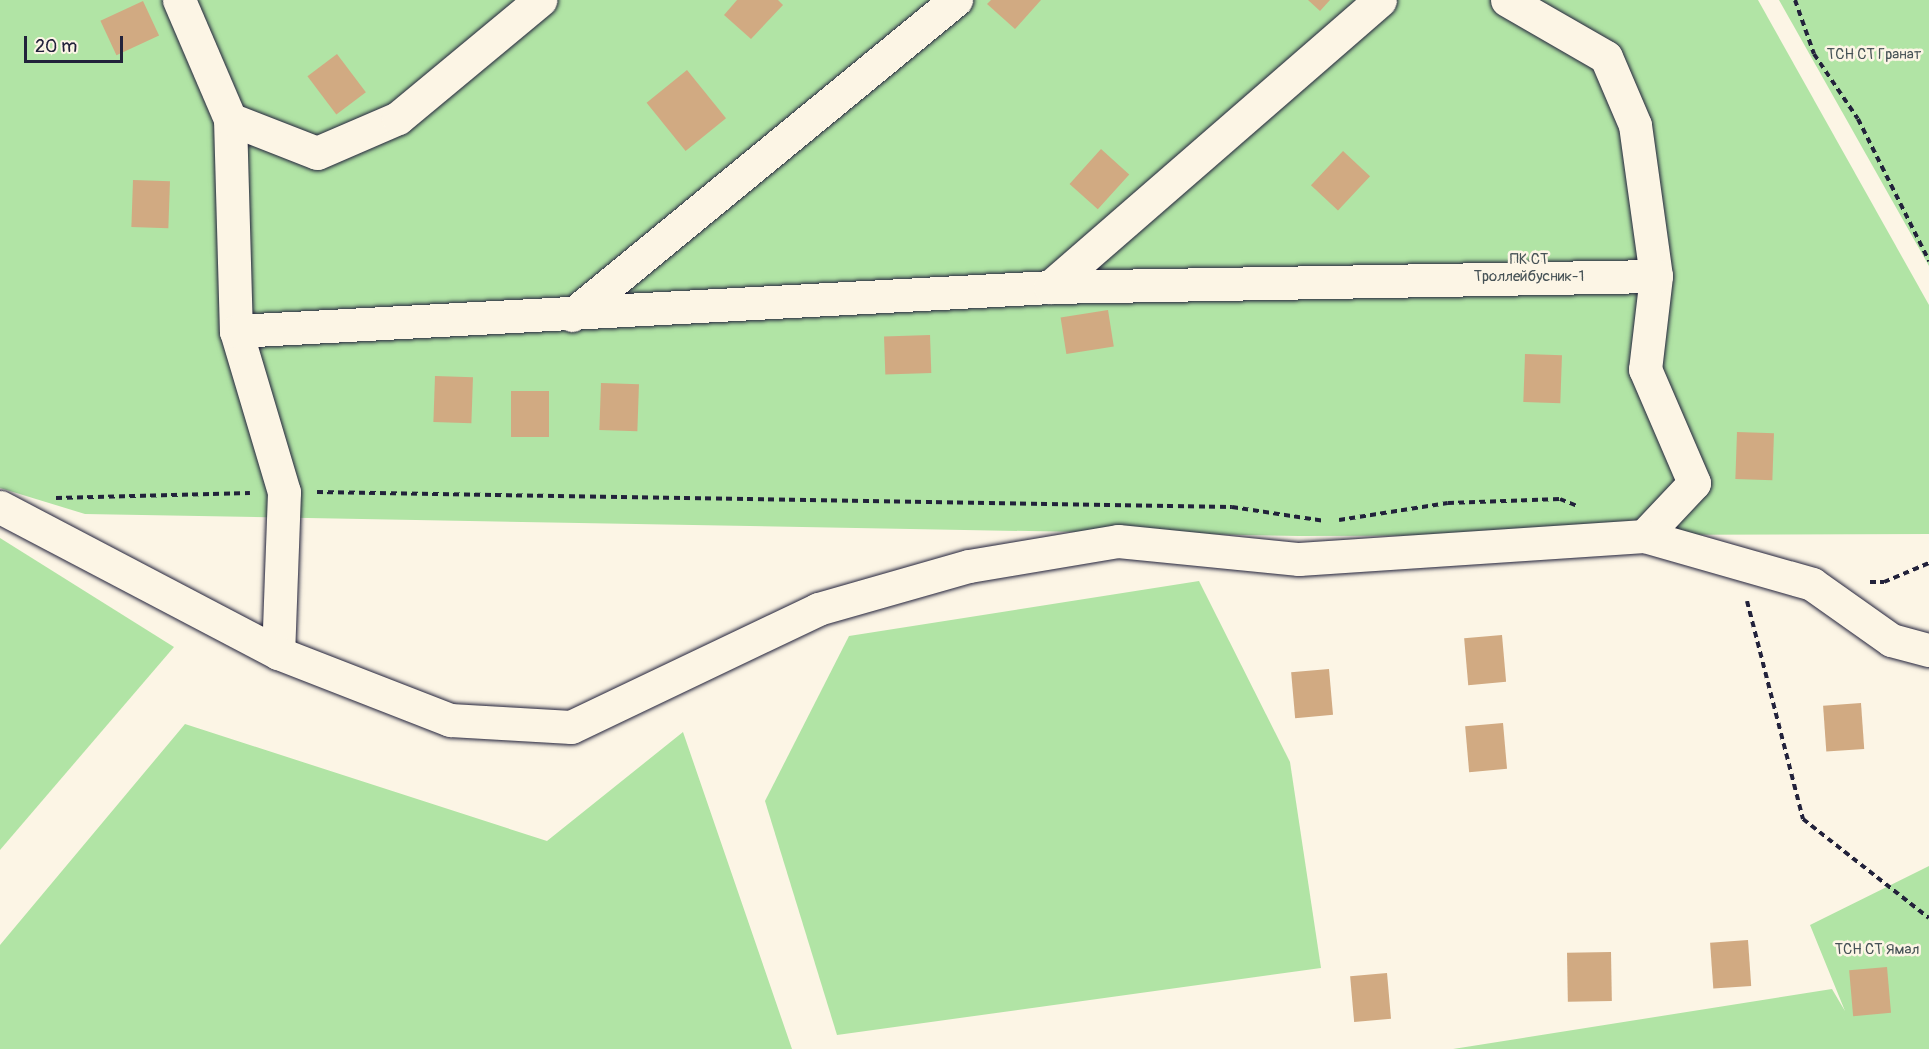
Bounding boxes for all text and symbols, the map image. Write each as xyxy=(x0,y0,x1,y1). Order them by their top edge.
scale bar xyxy=(27,24,126,62)
text: 20 m xyxy=(35,35,77,58)
park label: ТСН СТ Гранат xyxy=(1827,46,1921,64)
park label: ПК СТ Троллейбусник-1 xyxy=(1474,250,1584,285)
park label: ТСН СТ Ямал xyxy=(1835,941,1919,959)

